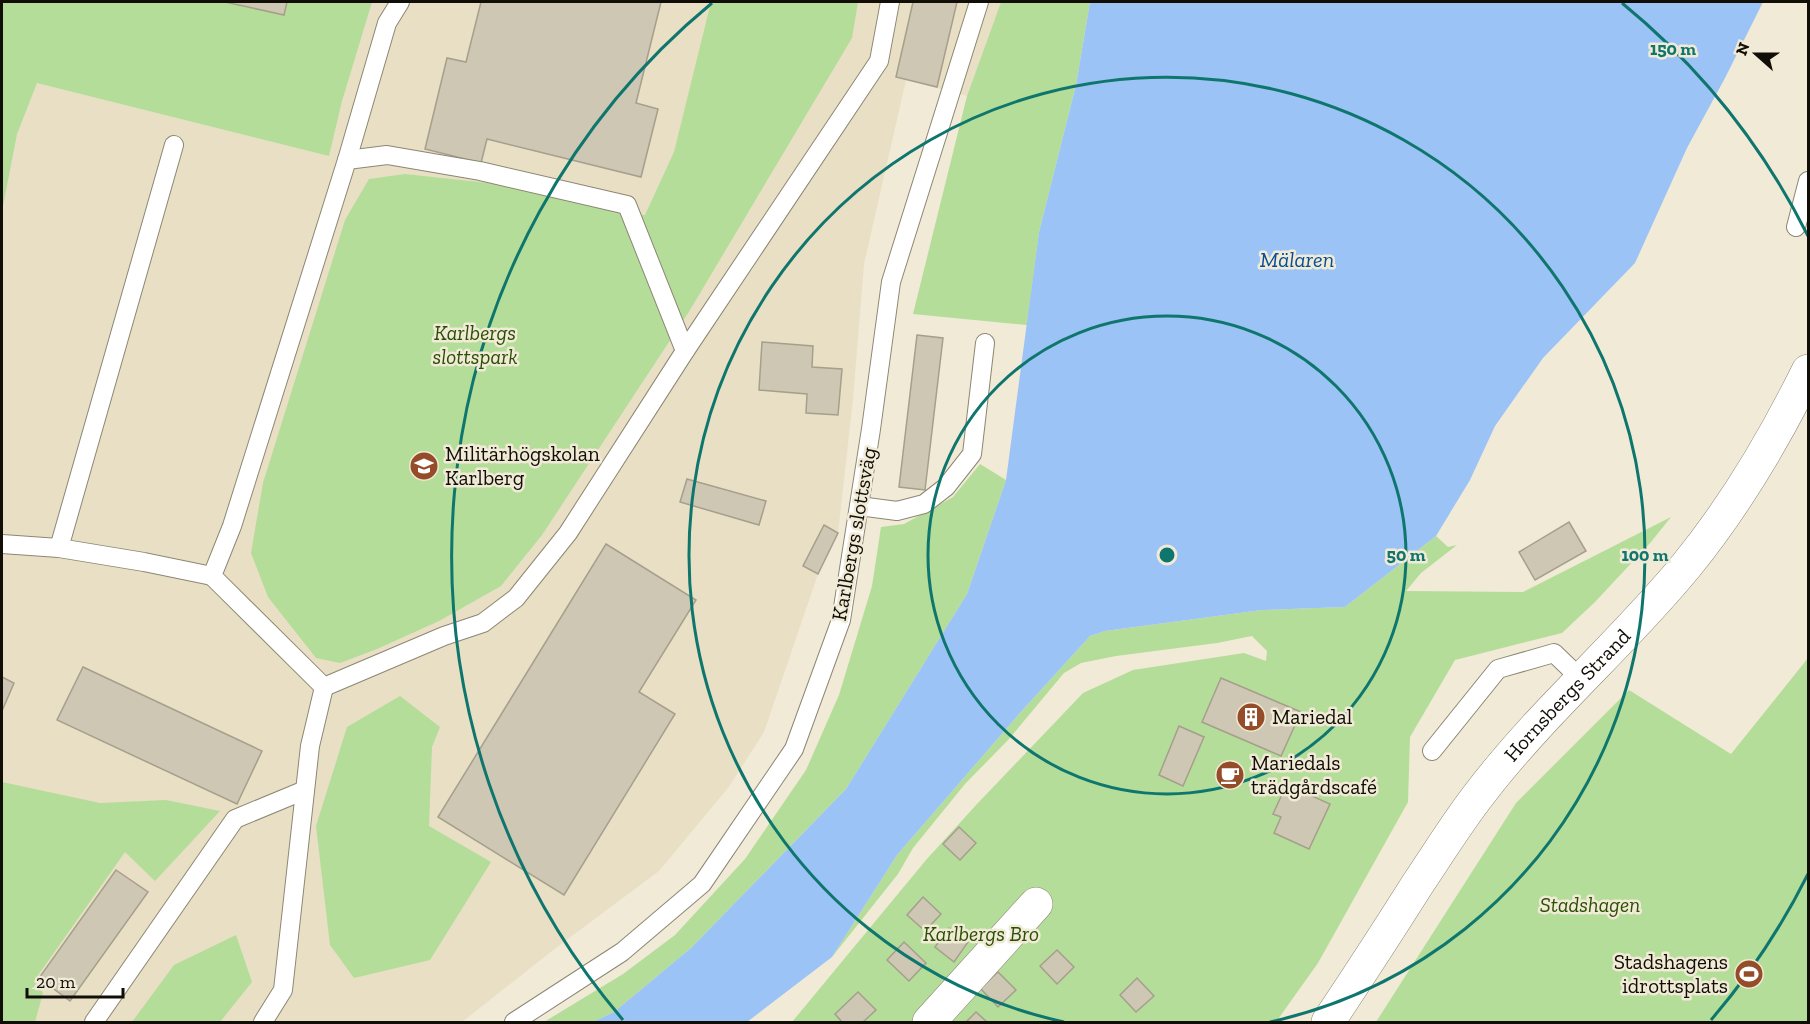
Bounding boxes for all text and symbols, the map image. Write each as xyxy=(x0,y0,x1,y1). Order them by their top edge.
north arrow xyxy=(1726,24,1786,84)
text: 150 m xyxy=(1650,38,1696,60)
text: N xyxy=(1731,40,1754,58)
water label: Mälaren xyxy=(1260,246,1334,273)
park label: Karlbergs slottspark xyxy=(432,320,518,369)
place label: Militärhögskolan Karlberg xyxy=(445,441,600,490)
street label: Karlbergs slottsväg xyxy=(826,445,881,623)
school or university icon: Militärhögskolan Karlberg xyxy=(408,450,440,482)
text: 50 m xyxy=(1387,544,1426,566)
text: 100 m xyxy=(1621,544,1669,566)
centre of rings xyxy=(1157,545,1177,565)
street label: Hornsbergs Strand xyxy=(1498,623,1636,766)
building icon: Mariedal xyxy=(1235,701,1267,733)
place label: Mariedal xyxy=(1272,704,1353,729)
place label: Mariedals trädgårdscafé xyxy=(1251,750,1377,799)
cafe icon: Mariedals trädgårdscafé xyxy=(1214,759,1246,791)
park label: Stadshagen xyxy=(1540,892,1640,917)
park label: Karlbergs Bro xyxy=(923,921,1039,946)
place label: Stadshagens idrottsplats xyxy=(1614,949,1728,998)
sports icon: Stadshagens idrottsplats xyxy=(1733,958,1765,990)
scale bar xyxy=(27,961,123,999)
text: 20 m xyxy=(36,971,76,993)

